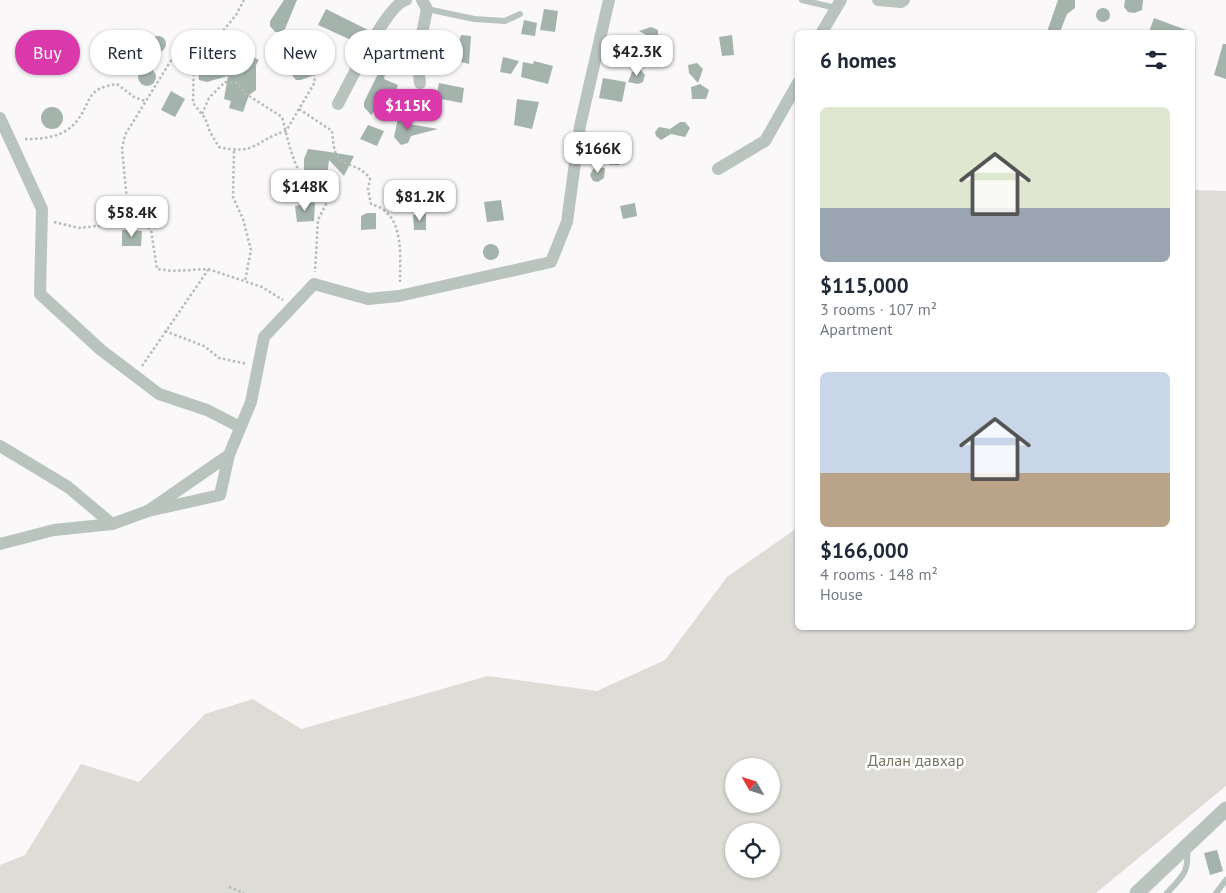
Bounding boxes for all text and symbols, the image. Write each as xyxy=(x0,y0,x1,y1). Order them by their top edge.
chip: Buy xyxy=(15,30,80,75)
chip: Rent xyxy=(90,30,161,75)
chip: Filters xyxy=(171,30,255,75)
chip: New xyxy=(265,30,335,75)
chip: Apartment xyxy=(345,30,463,75)
pin: $42.3K xyxy=(596,34,678,77)
text: $42.3K xyxy=(612,41,662,61)
icon: filters xyxy=(1142,46,1170,74)
text: 6 homes xyxy=(820,47,896,74)
pin: $115K xyxy=(373,88,443,131)
text: $115K xyxy=(385,95,431,115)
pin: $166K xyxy=(563,132,633,174)
text: $166K xyxy=(575,138,621,158)
icon: home xyxy=(950,139,1040,229)
pin: $148K xyxy=(270,170,340,212)
text: $148K xyxy=(282,176,328,196)
pin: $81.2K xyxy=(379,180,461,222)
text: $81.2K xyxy=(395,186,445,206)
pin: $58.4K xyxy=(91,196,173,238)
text: $58.4K xyxy=(107,202,157,222)
text: $115,000 xyxy=(820,272,909,299)
text: 3 rooms · 107 m² xyxy=(820,299,937,319)
text: Apartment xyxy=(820,319,893,339)
icon: home xyxy=(950,404,1040,494)
text: $166,000 xyxy=(820,537,909,564)
text: 4 rooms · 148 m² xyxy=(820,564,938,584)
text: House xyxy=(820,584,863,604)
park label: Далан давхар xyxy=(868,750,964,770)
north arrow xyxy=(725,758,780,812)
map controls xyxy=(725,758,780,878)
button: locate xyxy=(725,823,780,878)

